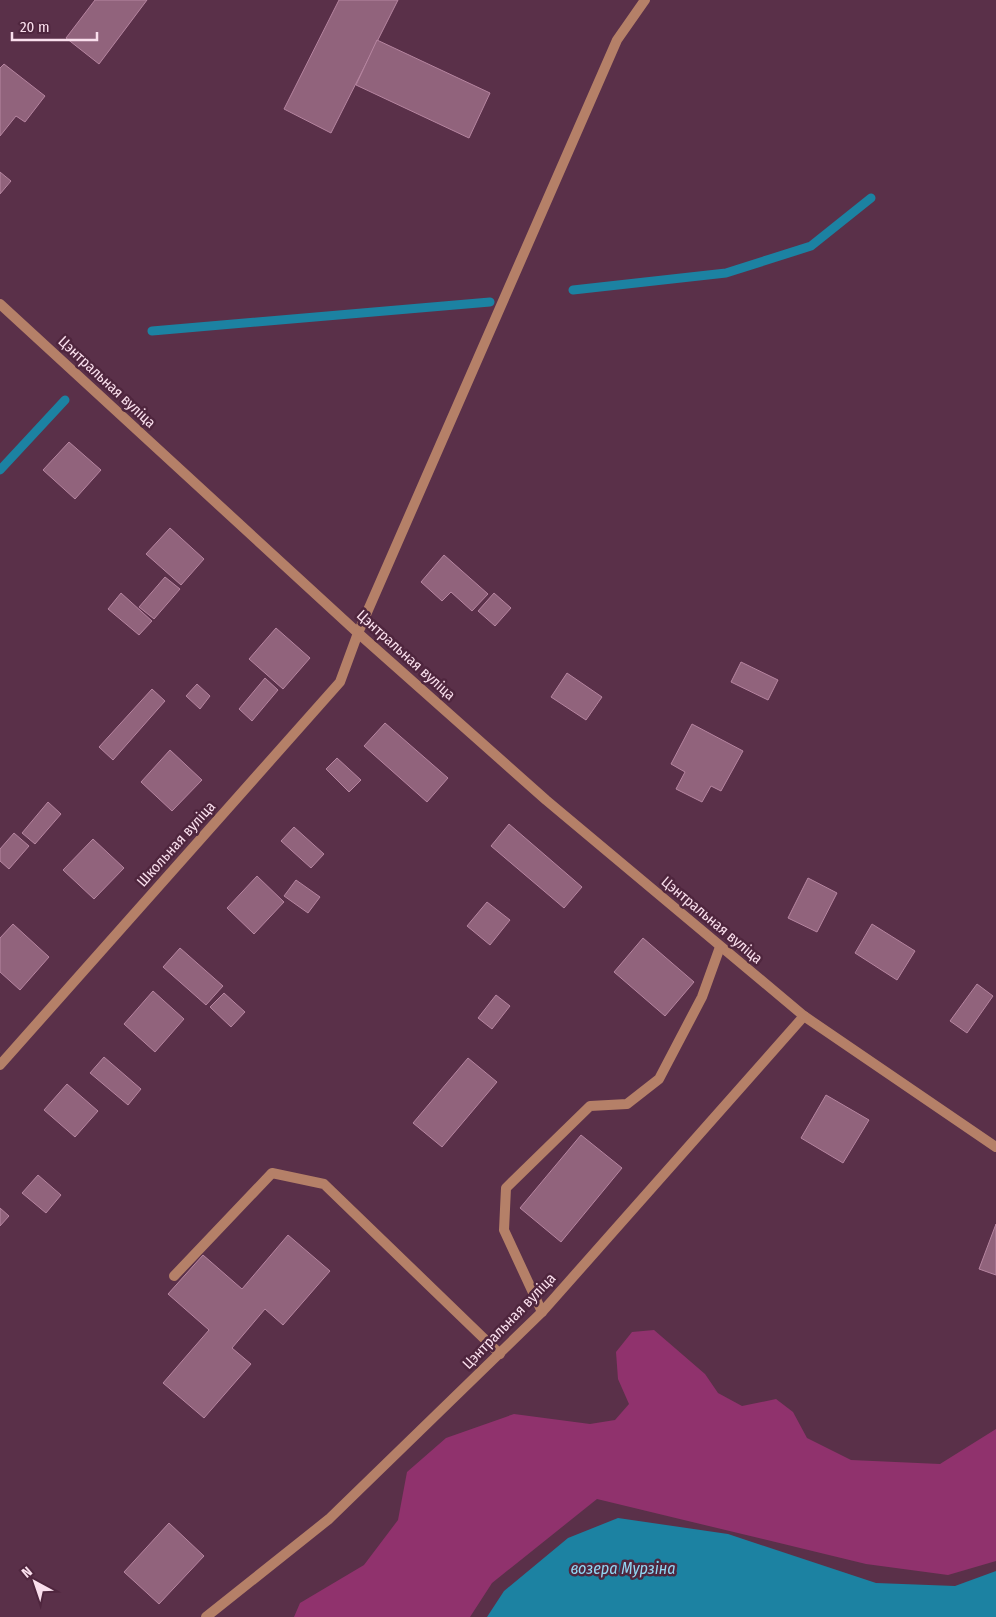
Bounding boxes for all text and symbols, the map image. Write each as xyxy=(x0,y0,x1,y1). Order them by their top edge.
scale bar xyxy=(12,10,98,42)
text: 20 m xyxy=(20,18,50,36)
street label: Цэнтральная вуліца xyxy=(55,332,159,432)
street label: Цэнтральная вуліца xyxy=(353,606,459,704)
street label: Школьная вуліца xyxy=(133,798,219,890)
street label: Цэнтральная вуліца xyxy=(658,872,766,968)
street label: Цэнтральная вуліца xyxy=(459,1269,559,1373)
north arrow xyxy=(10,1557,60,1607)
water label: возера Мурзіна xyxy=(570,1559,676,1578)
text: N xyxy=(18,1563,36,1582)

